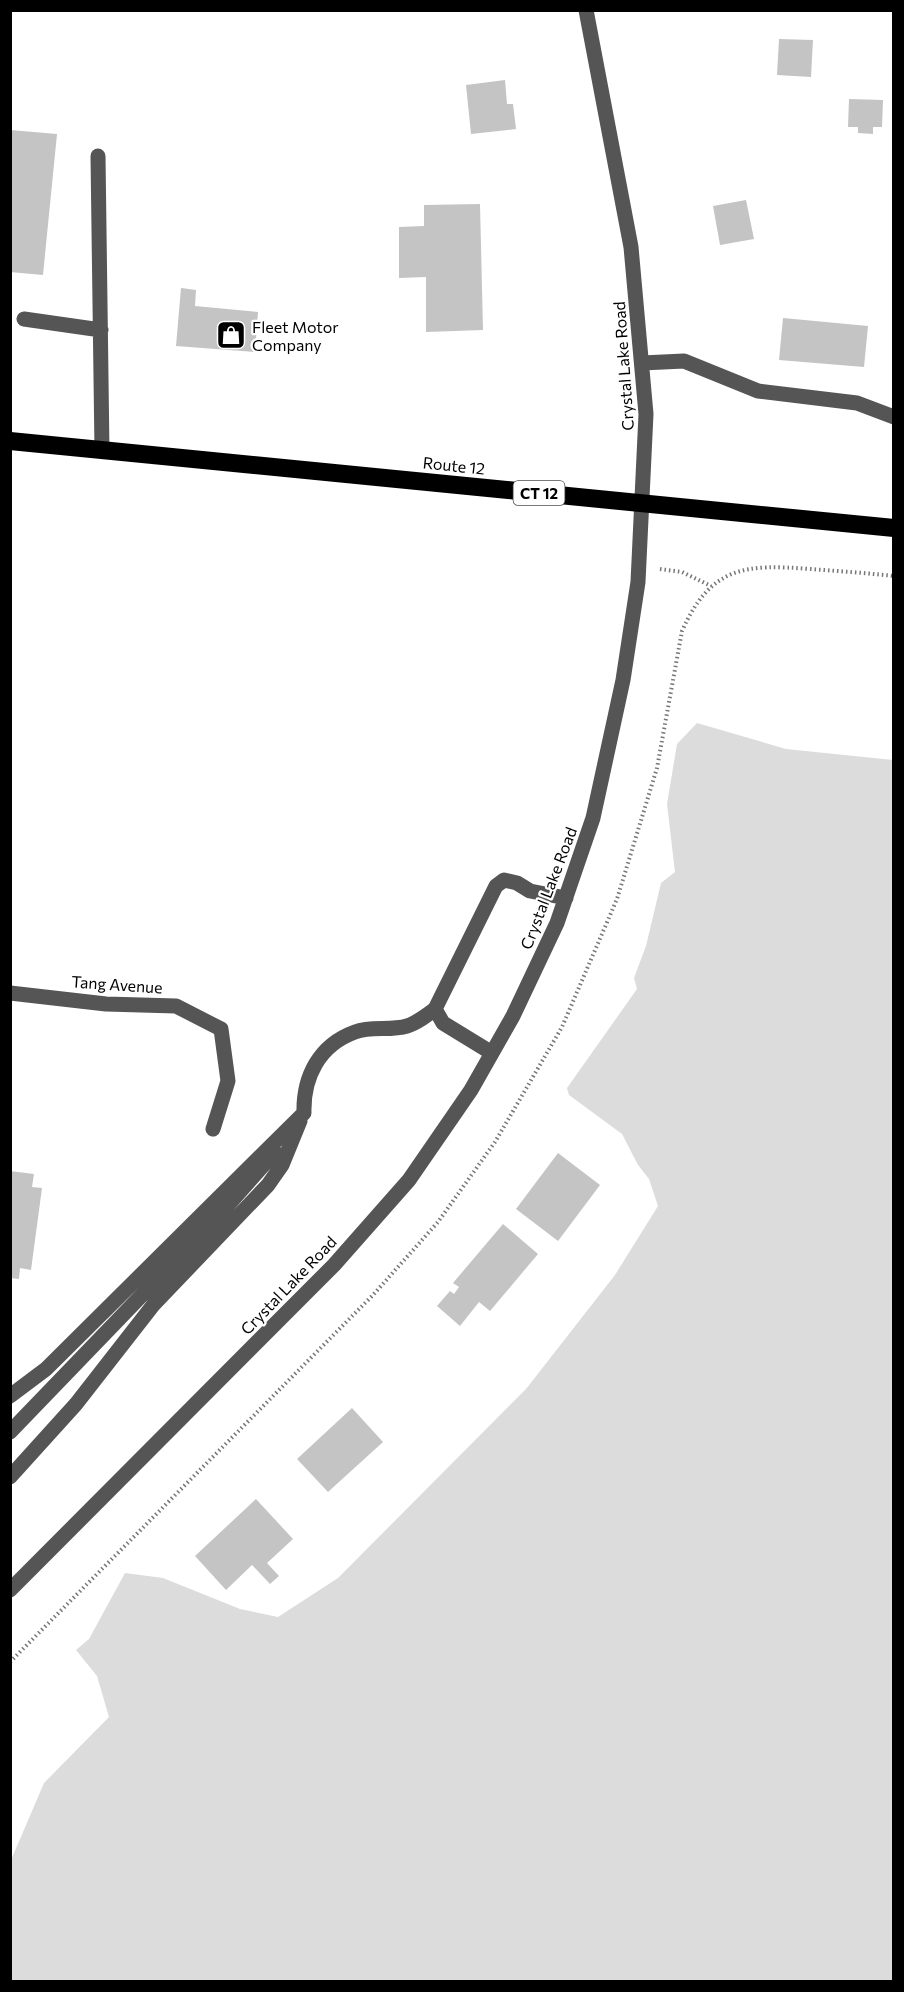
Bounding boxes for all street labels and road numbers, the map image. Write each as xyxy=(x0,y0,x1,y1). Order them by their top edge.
street label: Crystal Lake Road xyxy=(609,301,637,431)
street label: Route 12 xyxy=(422,452,486,478)
road number: CT 12 xyxy=(514,481,564,505)
street label: Crystal Lake Road xyxy=(516,824,580,952)
street label: Tang Avenue xyxy=(71,971,163,997)
street label: Crystal Lake Road xyxy=(236,1232,340,1338)

